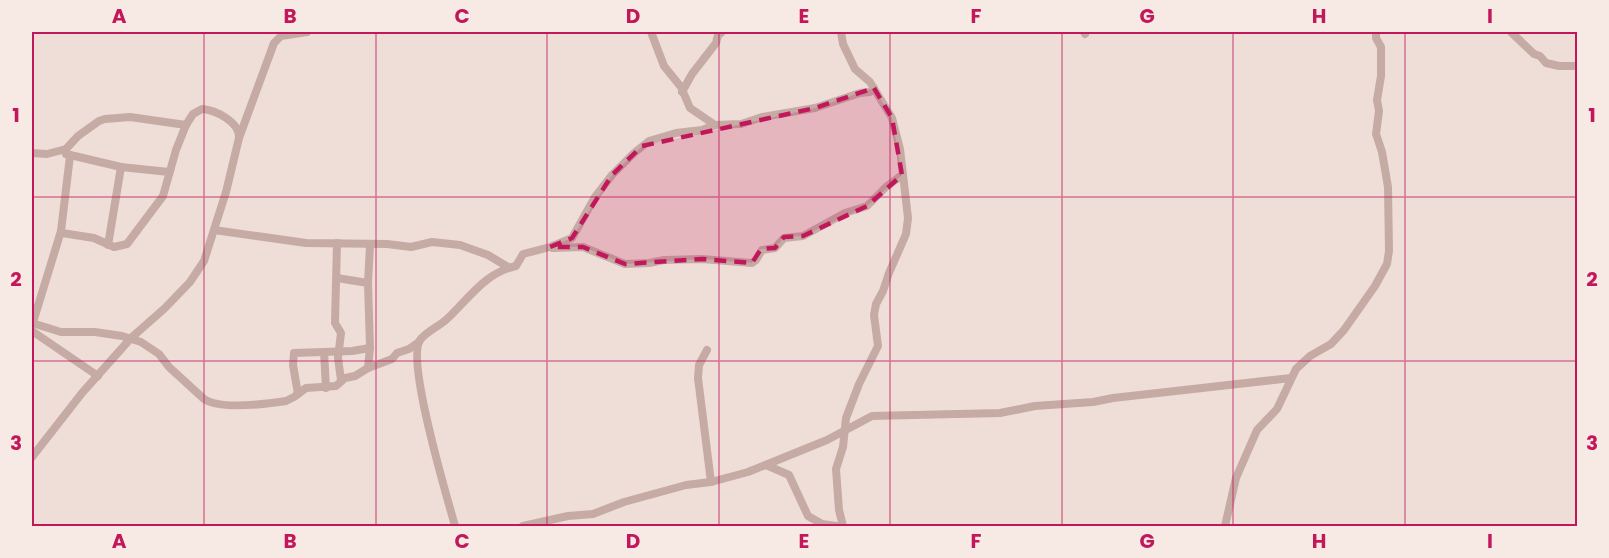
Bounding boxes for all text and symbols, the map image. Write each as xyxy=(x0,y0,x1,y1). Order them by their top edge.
text: A xyxy=(112,2,127,30)
text: B xyxy=(283,2,297,30)
text: C xyxy=(454,2,470,30)
text: D xyxy=(626,2,640,30)
text: E xyxy=(799,2,809,30)
text: F xyxy=(971,2,982,30)
text: G xyxy=(1139,2,1155,30)
text: H xyxy=(1312,2,1326,30)
text: I xyxy=(1487,2,1493,30)
text: 1 xyxy=(12,101,20,129)
text: 1 xyxy=(1588,101,1596,129)
text: 2 xyxy=(10,265,22,293)
text: 2 xyxy=(1586,265,1598,293)
text: 3 xyxy=(10,429,22,457)
text: 3 xyxy=(1586,429,1598,457)
text: A xyxy=(112,527,127,555)
text: B xyxy=(283,527,297,555)
text: C xyxy=(454,527,470,555)
text: D xyxy=(626,527,640,555)
text: E xyxy=(799,527,809,555)
text: F xyxy=(971,527,982,555)
text: G xyxy=(1139,527,1155,555)
text: H xyxy=(1312,527,1326,555)
text: I xyxy=(1487,527,1493,555)

